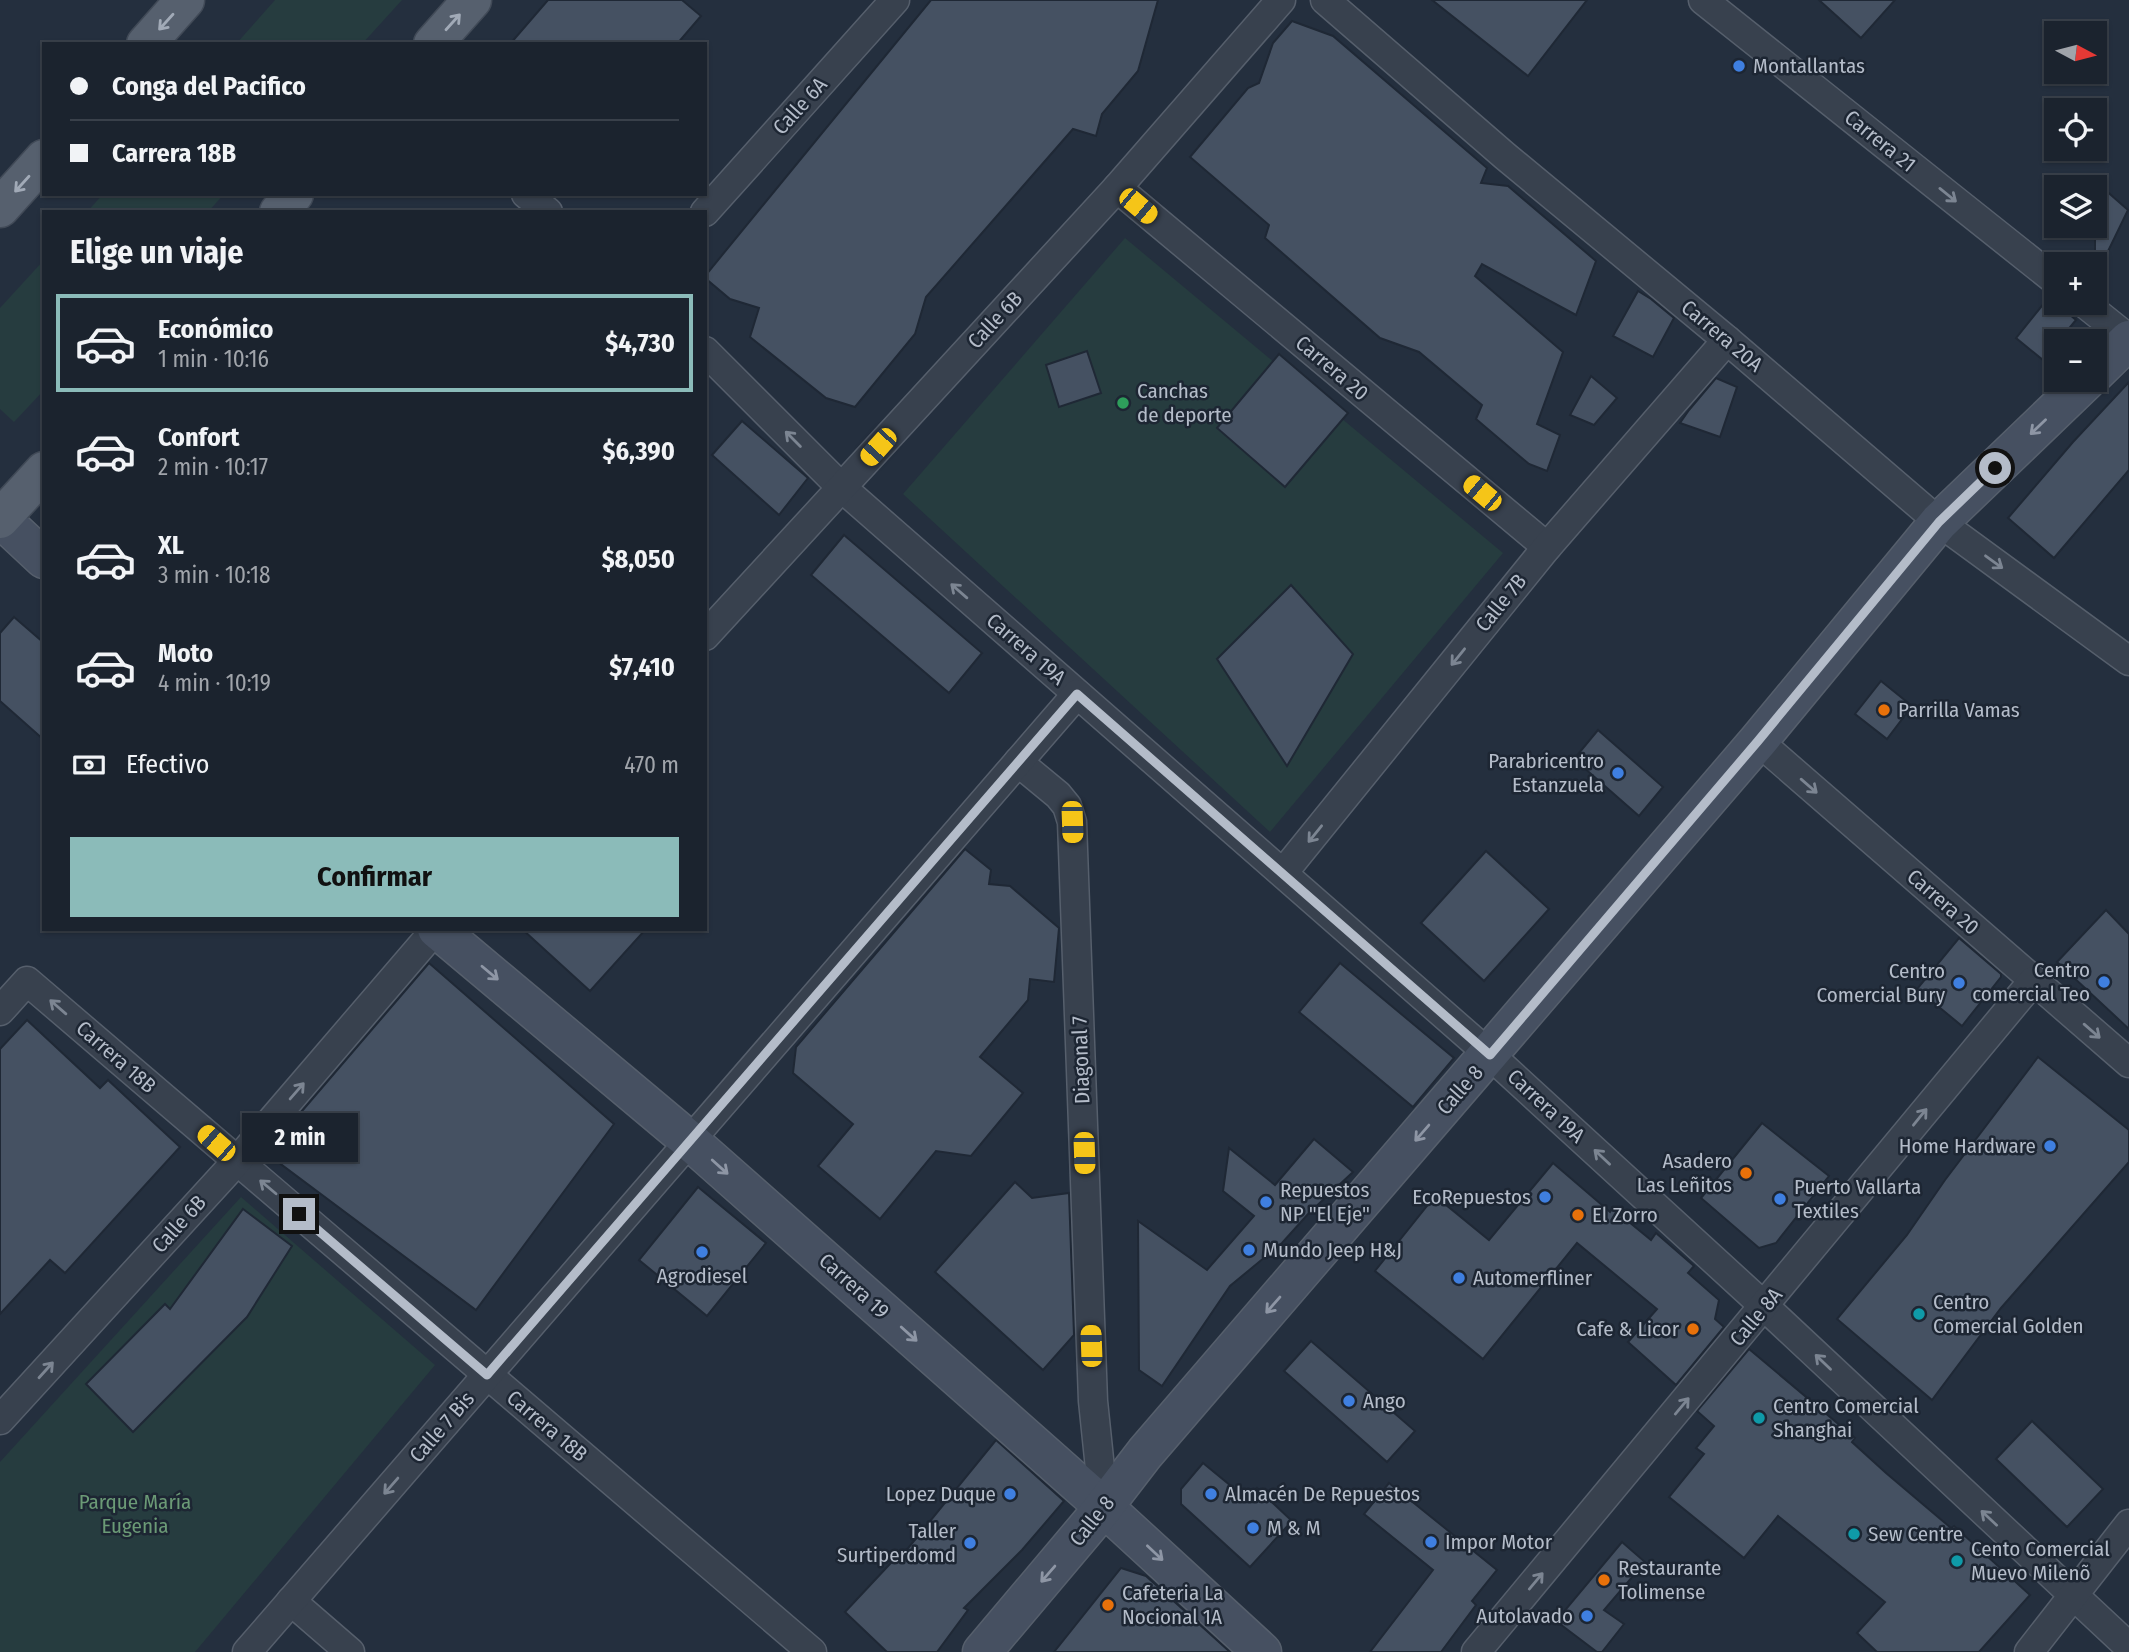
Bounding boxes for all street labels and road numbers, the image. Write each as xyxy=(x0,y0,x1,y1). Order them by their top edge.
street label: Calle 6A xyxy=(767,72,833,140)
street label: Carrera 21 xyxy=(1839,104,1921,178)
street label: Calle 6B xyxy=(962,286,1028,354)
street label: Carrera 20A xyxy=(1676,294,1768,378)
street label: Carrera 20 xyxy=(1290,330,1374,406)
street label: Calle 7B xyxy=(1470,569,1532,637)
street label: Carrera 19A xyxy=(981,608,1071,690)
street label: Carrera 20 xyxy=(1902,864,1984,940)
street label: Carrera 18B xyxy=(71,1015,161,1099)
street label: Diagonal 7 xyxy=(1066,1015,1096,1105)
street label: Calle 8 xyxy=(1431,1060,1489,1120)
street label: Carrera 19A xyxy=(1502,1064,1590,1148)
street label: Calle 6B xyxy=(146,1190,212,1258)
street label: Carrera 19 xyxy=(814,1248,894,1324)
street label: Calle 8A xyxy=(1724,1282,1788,1352)
street label: Carrera 18B xyxy=(501,1385,593,1467)
street label: Calle 7 Bis xyxy=(404,1386,480,1468)
street label: Calle 8 xyxy=(1064,1491,1120,1551)

